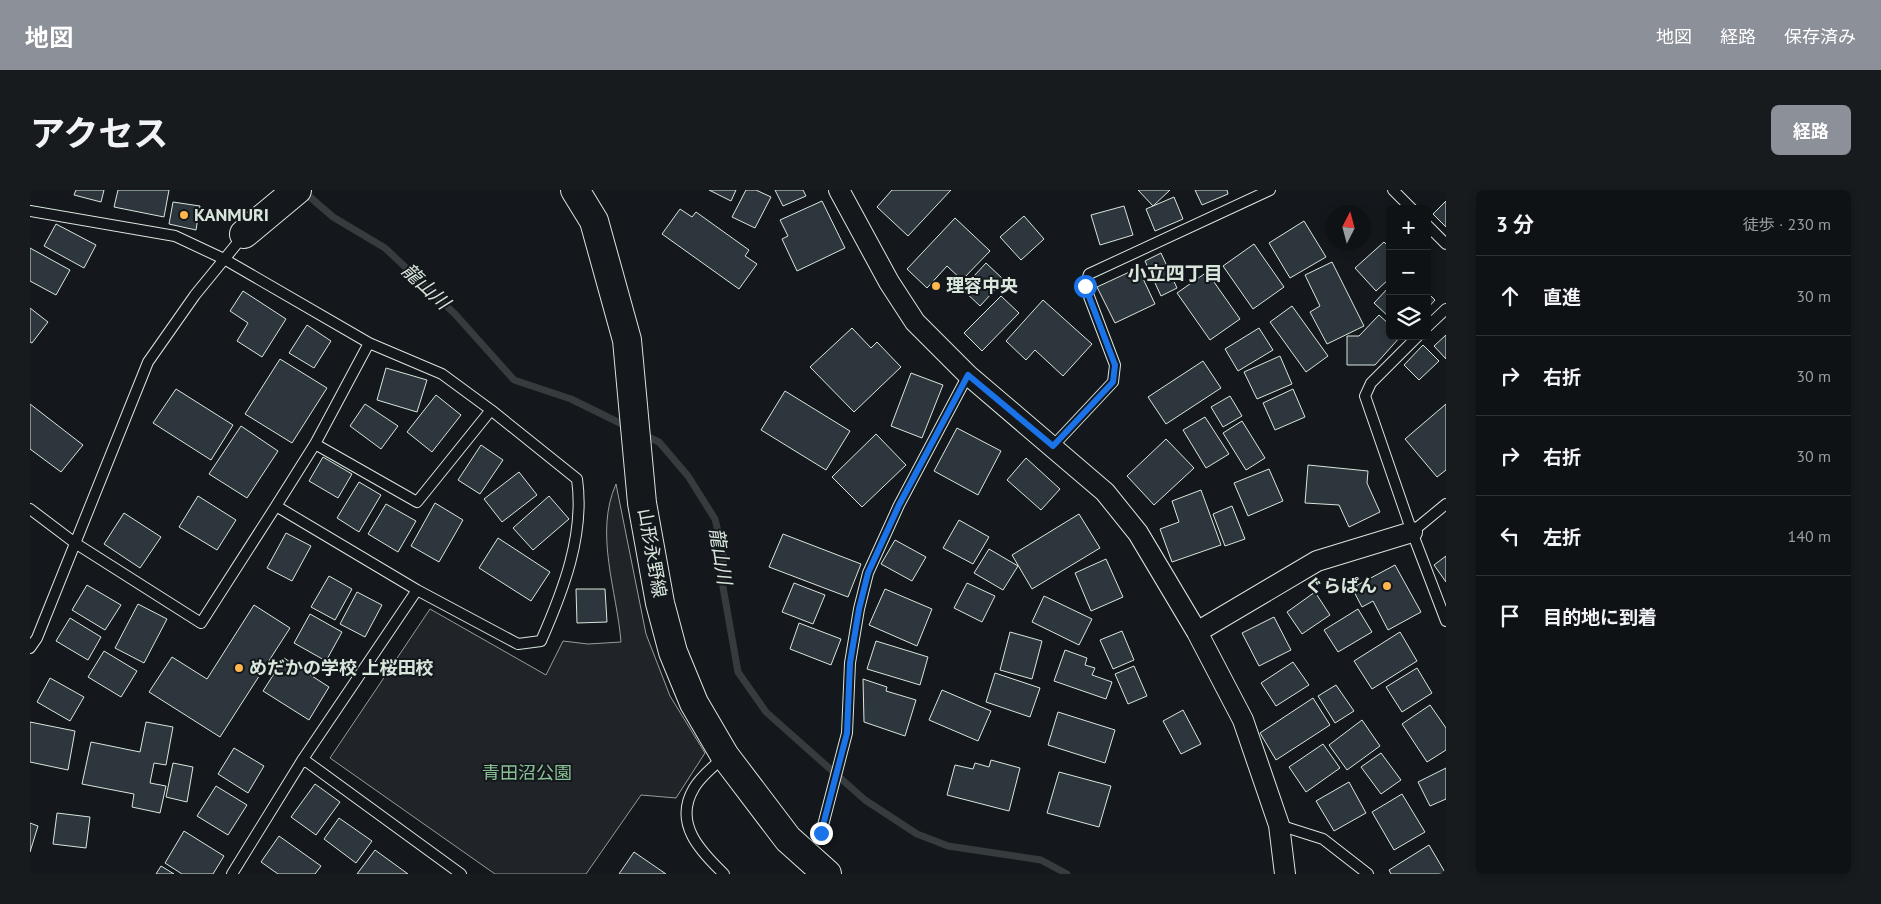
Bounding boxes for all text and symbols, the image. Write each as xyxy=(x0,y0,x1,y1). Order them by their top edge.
text: 地図 xyxy=(25,22,73,53)
text: 地図 xyxy=(1656,25,1692,48)
text: 経路 xyxy=(1720,25,1756,48)
text: 保存済み xyxy=(1784,25,1856,48)
button: 経路 xyxy=(1771,105,1851,155)
text: アクセス xyxy=(30,110,168,156)
place label: KANMURI xyxy=(194,203,269,226)
north arrow xyxy=(1326,205,1371,250)
map controls xyxy=(1386,205,1431,340)
button: + xyxy=(1386,205,1431,250)
marker: KANMURI xyxy=(178,209,190,221)
text: 3 分 xyxy=(1496,211,1534,238)
text: 徒歩 · 230 m xyxy=(1743,214,1831,234)
button: − xyxy=(1386,250,1431,295)
water label: 龍山川 xyxy=(397,258,456,316)
district label: 小立四丁目 xyxy=(1127,261,1223,285)
place label: 理容中央 xyxy=(946,274,1018,297)
route start xyxy=(1074,275,1097,298)
marker: 理容中央 xyxy=(930,280,942,292)
icon: ahead xyxy=(1496,282,1524,310)
text: 直進 xyxy=(1543,285,1581,309)
text: 30 m xyxy=(1796,286,1831,306)
button: layers xyxy=(1386,295,1431,340)
icon: right xyxy=(1496,362,1524,390)
text: 右折 xyxy=(1543,365,1581,389)
text: 30 m xyxy=(1796,366,1831,386)
icon: right xyxy=(1496,442,1524,470)
text: 右折 xyxy=(1543,445,1581,469)
text: 30 m xyxy=(1796,446,1831,466)
street label: 山形永野線 xyxy=(633,507,672,599)
icon: left xyxy=(1496,522,1524,550)
text: 左折 xyxy=(1543,525,1581,549)
water label: 龍山川 xyxy=(705,526,738,588)
text: 140 m xyxy=(1788,526,1831,546)
place label: ぐらぱん xyxy=(1305,574,1377,597)
marker: ぐらぱん xyxy=(1381,580,1393,592)
icon: arrive xyxy=(1496,602,1524,630)
text: 目的地に到着 xyxy=(1543,605,1657,629)
place label: めだかの学校 上桜田校 xyxy=(249,656,434,679)
marker: めだかの学校 上桜田校 xyxy=(233,662,245,674)
park label: 青田沼公園 xyxy=(482,761,572,784)
route end xyxy=(810,822,833,845)

